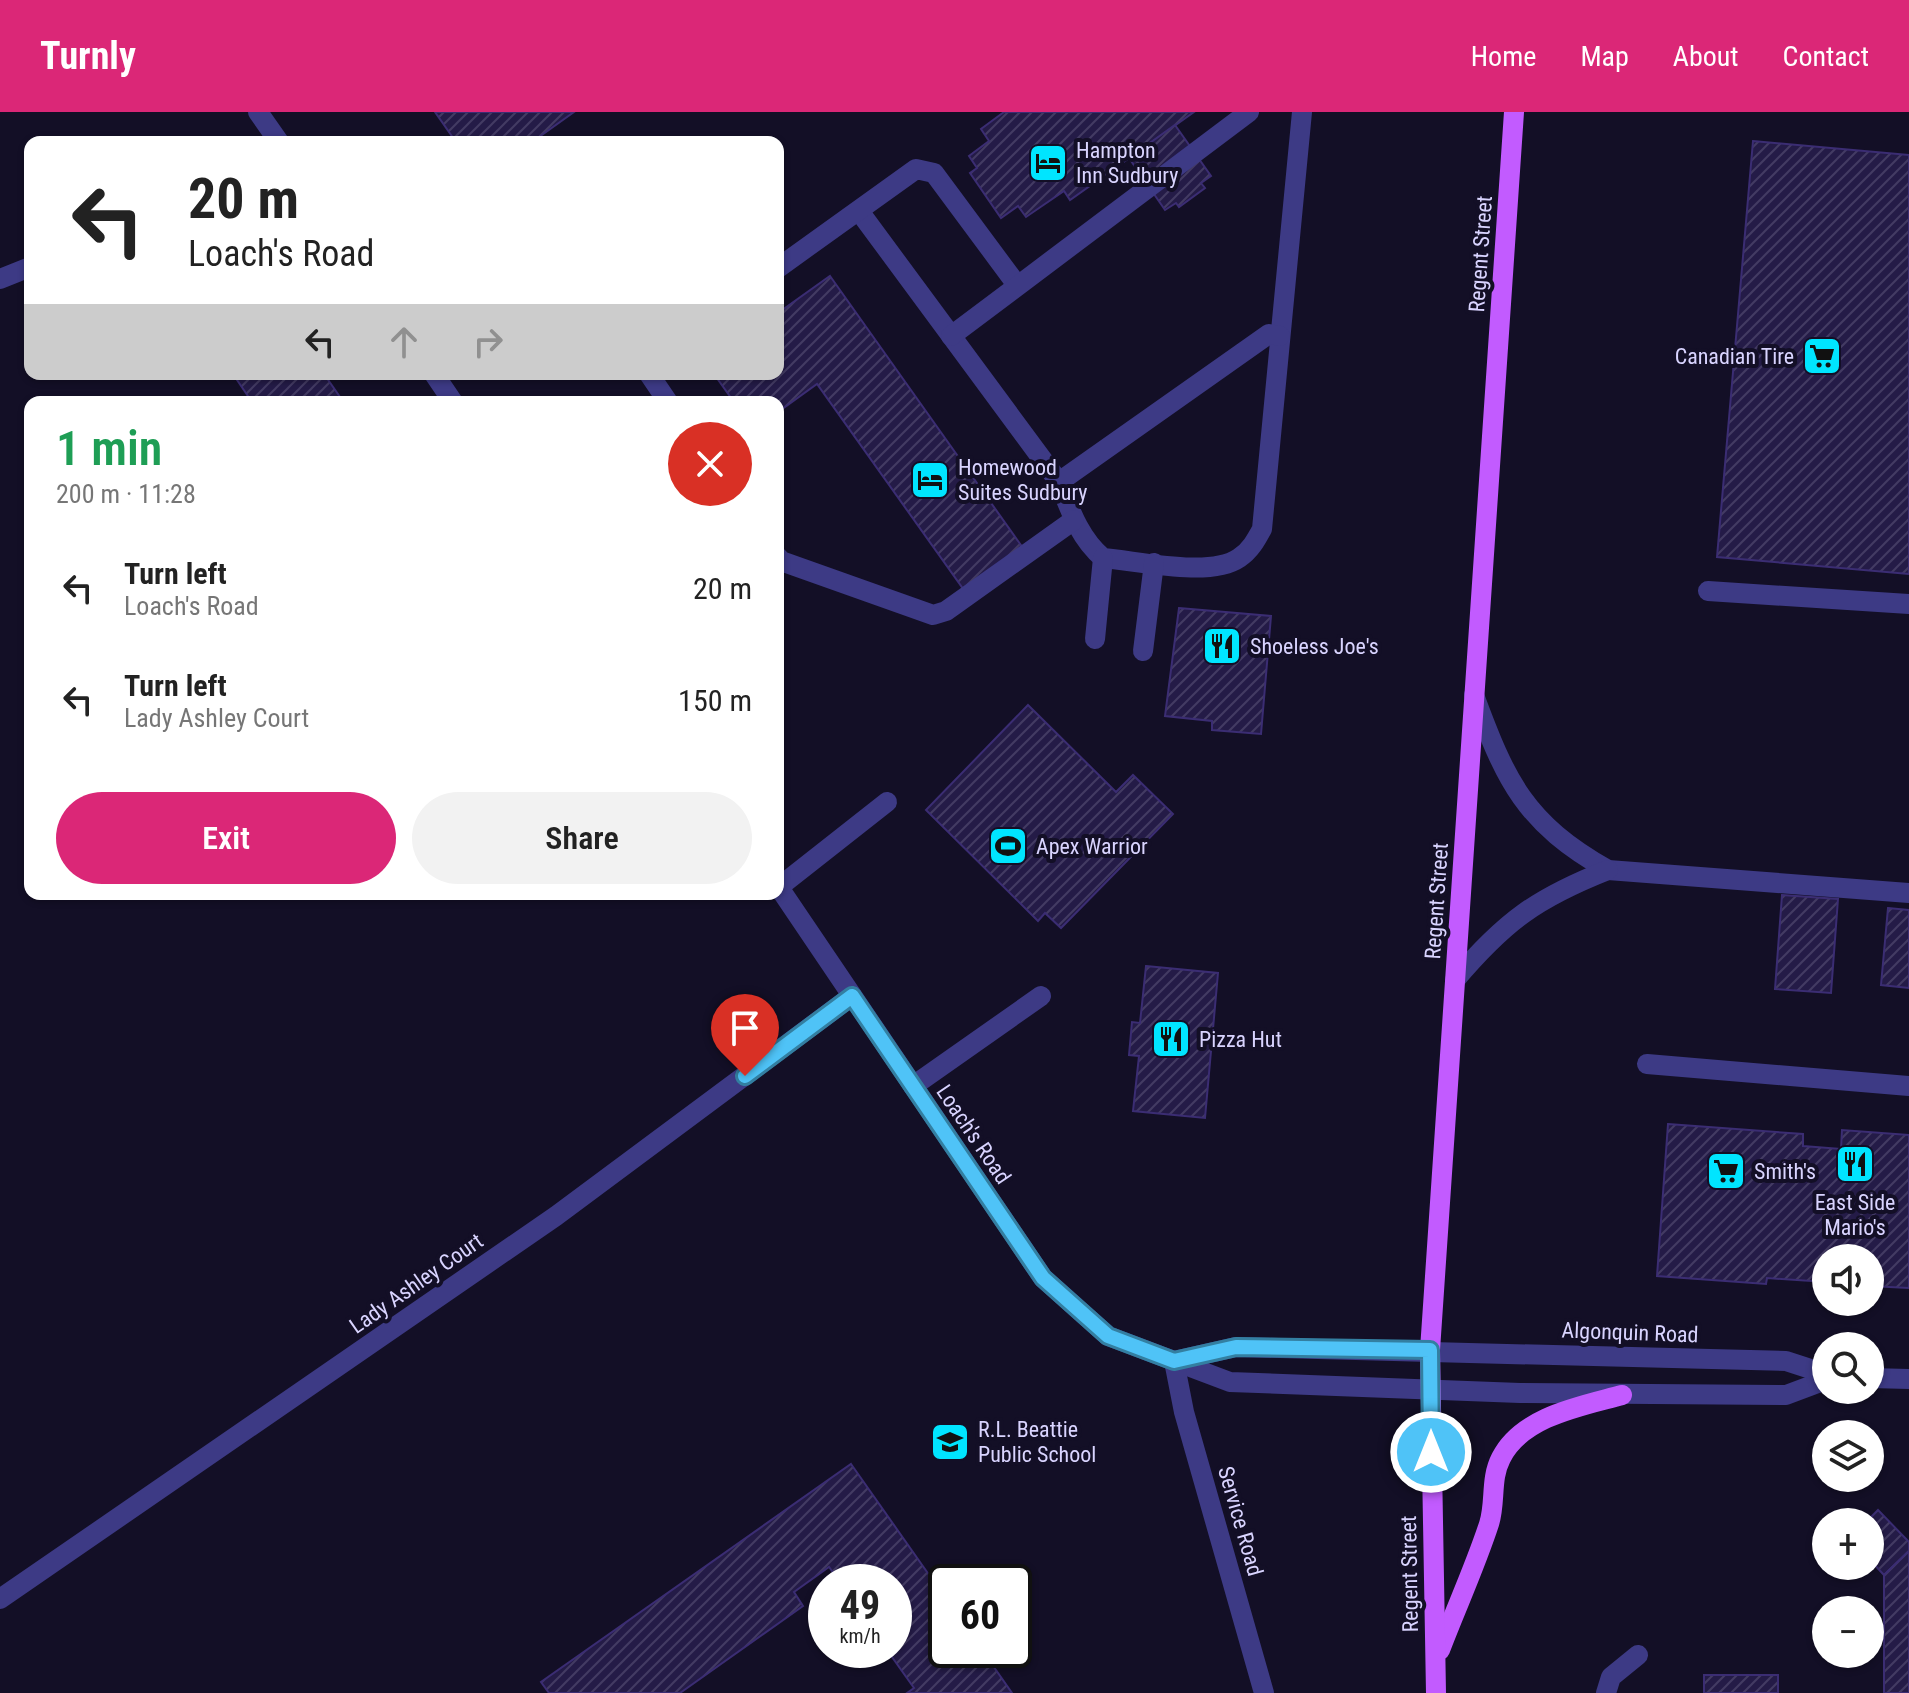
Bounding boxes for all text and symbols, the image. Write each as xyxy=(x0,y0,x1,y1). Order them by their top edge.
text: Turnly xyxy=(40,34,136,78)
text: Home xyxy=(1471,40,1536,73)
text: Map xyxy=(1580,40,1629,73)
text: About xyxy=(1673,40,1739,73)
text: Contact xyxy=(1783,40,1869,73)
place label: Hampton Inn Sudbury xyxy=(1076,138,1178,188)
hotel icon: Hampton Inn Sudbury xyxy=(1027,142,1069,184)
text: 20 m xyxy=(188,166,299,232)
icon: left xyxy=(56,168,160,272)
street label: Regent Street xyxy=(1464,195,1497,313)
text: Loach's Road xyxy=(188,233,374,275)
icon: left xyxy=(298,320,342,364)
icon: ahead xyxy=(382,320,426,364)
icon: right xyxy=(466,320,510,364)
supermarket icon: Canadian Tire xyxy=(1801,335,1843,377)
place label: Canadian Tire xyxy=(1675,344,1794,369)
text: 1 min xyxy=(56,420,162,477)
button: close xyxy=(668,422,752,506)
place label: Homewood Suites Sudbury xyxy=(958,455,1088,505)
hotel icon: Homewood Suites Sudbury xyxy=(909,459,951,501)
text: 200 m · 11:28 xyxy=(56,479,196,509)
text: Turn left xyxy=(124,556,227,591)
icon: left xyxy=(56,566,100,610)
text: 20 m xyxy=(693,571,752,606)
text: Loach's Road xyxy=(124,591,259,621)
restaurant icon: Shoeless Joe's xyxy=(1201,625,1243,667)
place label: Shoeless Joe's xyxy=(1250,634,1379,659)
text: Turn left xyxy=(124,668,227,703)
icon: left xyxy=(56,678,100,722)
text: 150 m xyxy=(678,683,752,718)
text: Lady Ashley Court xyxy=(124,703,309,733)
button: Exit xyxy=(56,792,396,884)
button: Share xyxy=(412,792,752,884)
sports icon: Apex Warrior xyxy=(987,825,1029,867)
place label: Apex Warrior xyxy=(1036,834,1148,859)
street label: Regent Street xyxy=(1420,842,1453,960)
pin xyxy=(711,994,779,1076)
icon: arrive xyxy=(723,1006,767,1050)
restaurant icon: Pizza Hut xyxy=(1150,1018,1192,1060)
place label: Pizza Hut xyxy=(1199,1027,1282,1052)
street label: Loach's Road xyxy=(931,1080,1016,1189)
restaurant icon: East Side Mario's xyxy=(1834,1143,1876,1185)
supermarket icon: Smith's xyxy=(1705,1150,1747,1192)
place label: Smith's xyxy=(1754,1159,1816,1184)
place label: East Side Mario's xyxy=(1815,1190,1895,1240)
street label: Lady Ashley Court xyxy=(345,1228,488,1339)
map controls xyxy=(1812,1244,1884,1668)
button: sound xyxy=(1812,1244,1884,1316)
street label: Algonquin Road xyxy=(1561,1318,1699,1347)
button: search xyxy=(1812,1332,1884,1404)
position arrow xyxy=(1389,1410,1473,1494)
place label: R.L. Beattie Public School xyxy=(978,1417,1096,1467)
button: layers xyxy=(1812,1420,1884,1492)
school or university icon: R.L. Beattie Public School xyxy=(929,1421,971,1463)
street label: Service Road xyxy=(1213,1463,1268,1579)
button: + xyxy=(1812,1508,1884,1580)
street label: Regent Street xyxy=(1396,1515,1423,1633)
speed limit sign: 60 xyxy=(928,1564,1032,1668)
text: 49 xyxy=(840,1582,880,1629)
button: − xyxy=(1812,1596,1884,1668)
text: km/h xyxy=(839,1624,881,1648)

